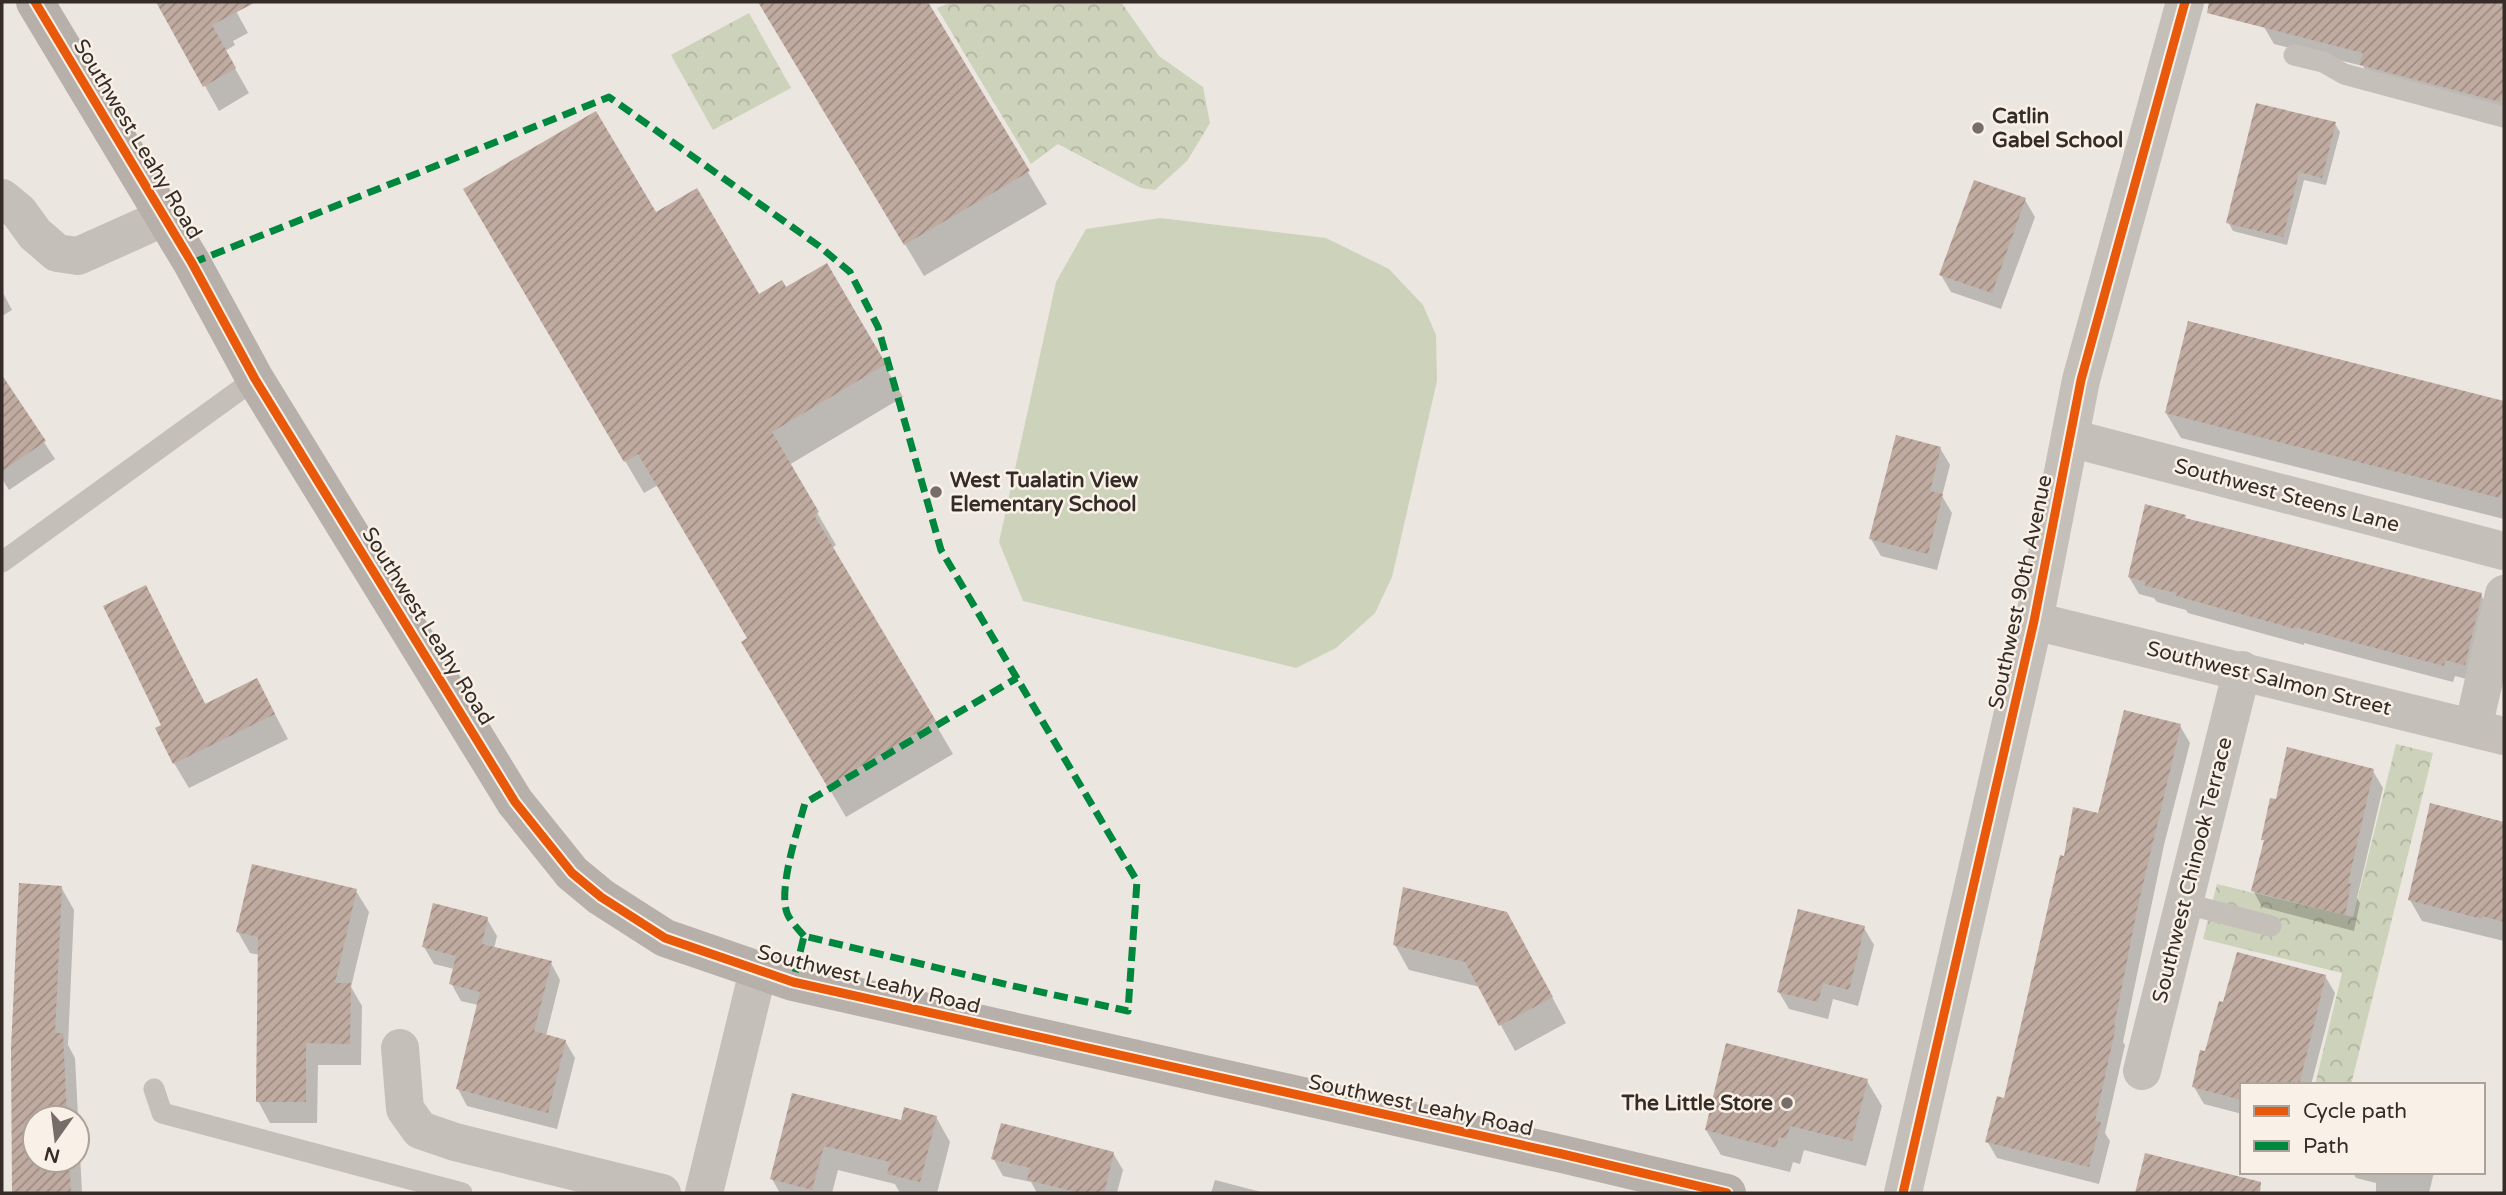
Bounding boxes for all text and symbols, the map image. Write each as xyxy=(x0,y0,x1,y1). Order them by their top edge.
street label: Southwest Leahy Road xyxy=(68,35,207,244)
place label: Catlin Gabel School xyxy=(1992,104,2123,153)
marker: Catlin Gabel School xyxy=(1970,120,1986,136)
street label: Southwest Steens Lane xyxy=(2172,453,2402,538)
place label: West Tualatin View Elementary School xyxy=(950,468,1138,517)
street label: Southwest 90th Avenue xyxy=(1983,473,2058,711)
marker: West Tualatin View Elementary School xyxy=(928,484,944,500)
street label: Southwest Leahy Road xyxy=(356,523,499,730)
street label: Southwest Salmon Street xyxy=(2144,636,2394,721)
street label: Southwest Chinook Terrace xyxy=(2147,735,2238,1006)
street label: Southwest Leahy Road xyxy=(755,940,983,1019)
street label: Southwest Leahy Road xyxy=(1306,1069,1535,1142)
legend xyxy=(2240,1083,2485,1174)
place label: The Little Store xyxy=(1621,1091,1773,1116)
marker: The Little Store xyxy=(1779,1095,1795,1111)
text: Cycle path xyxy=(2303,1099,2407,1124)
north arrow xyxy=(21,1104,91,1174)
text: Path xyxy=(2303,1134,2349,1159)
text: N xyxy=(42,1142,62,1167)

